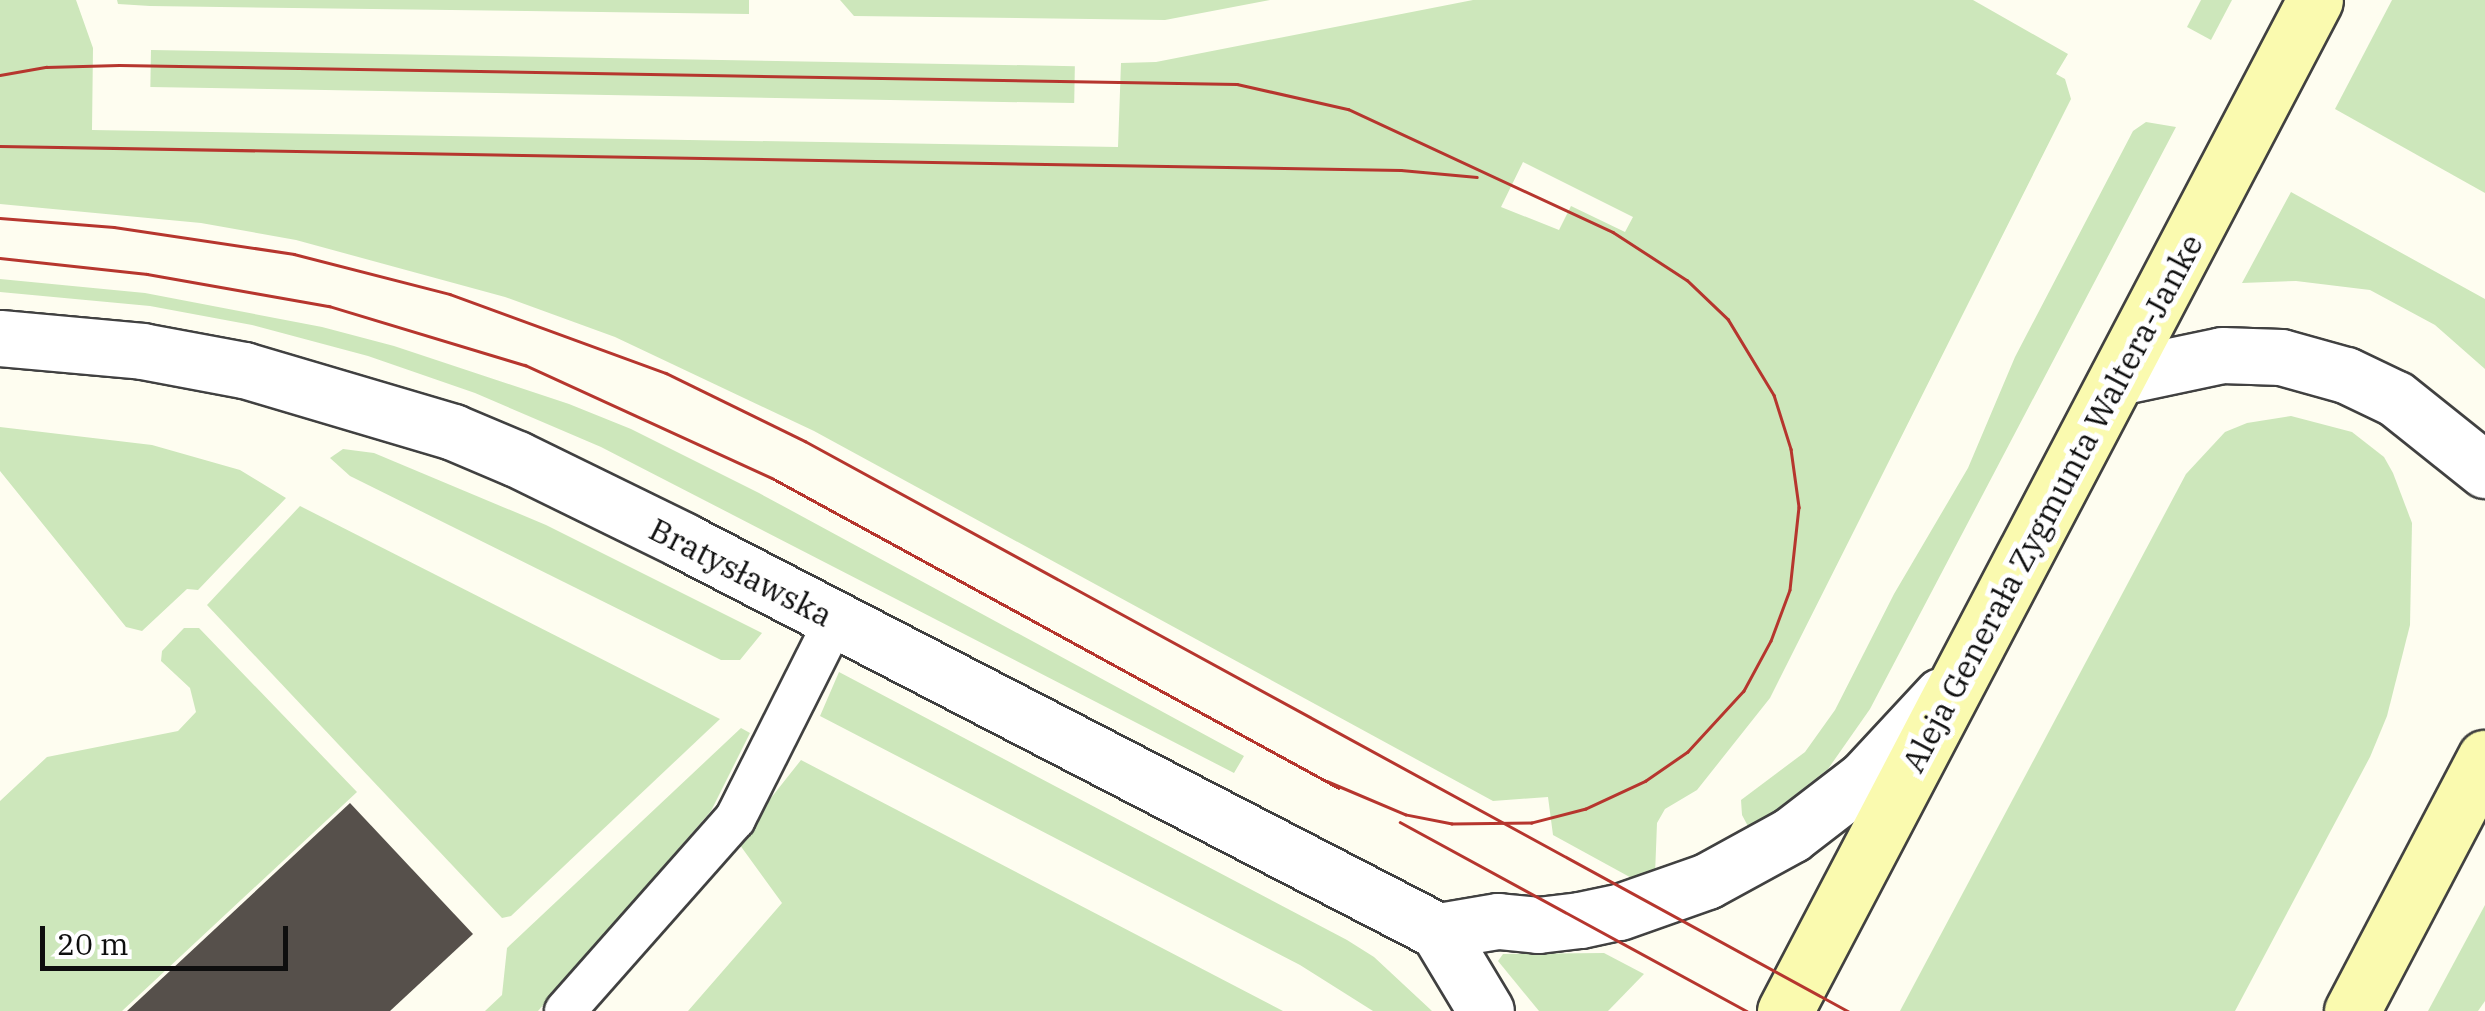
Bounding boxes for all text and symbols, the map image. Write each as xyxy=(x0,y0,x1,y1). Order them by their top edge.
street label: Aleja Generała Zygmunta Waltera-Janke xyxy=(1893,228,2211,778)
street label: Bratysławska xyxy=(643,509,839,635)
scale bar xyxy=(45,906,292,968)
text: 20 m xyxy=(57,924,129,963)

